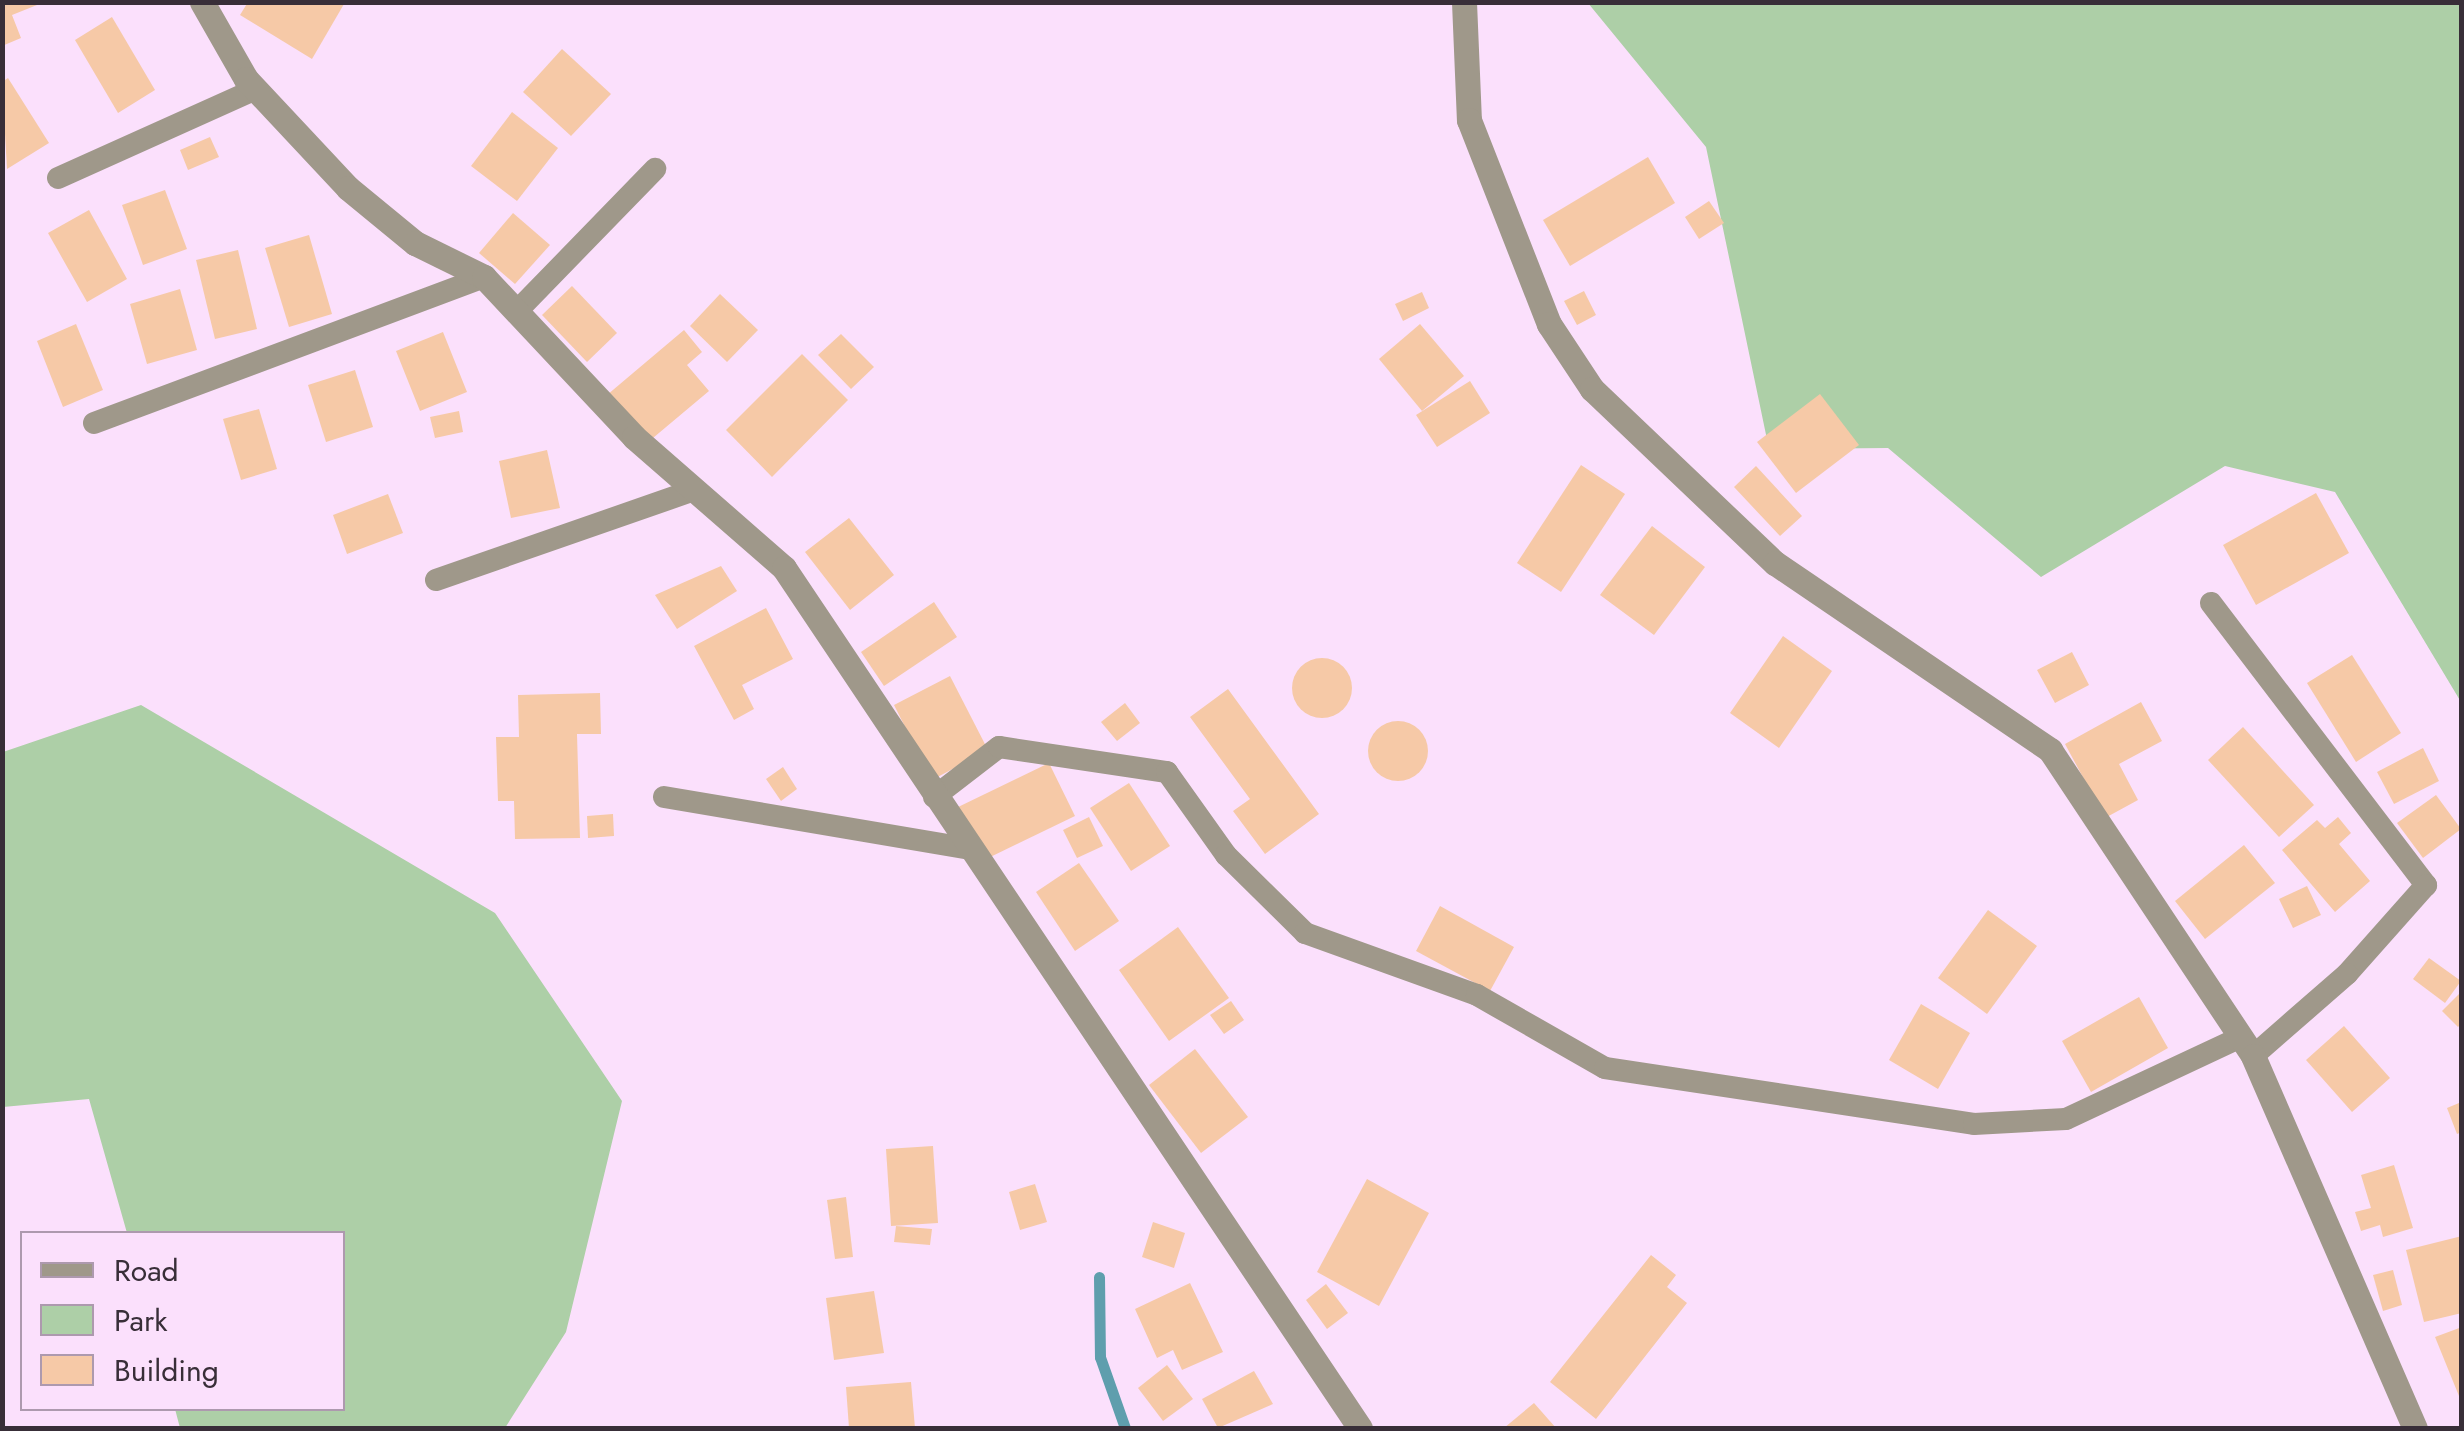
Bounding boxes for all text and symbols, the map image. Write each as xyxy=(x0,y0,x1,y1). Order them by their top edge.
legend xyxy=(20,1231,345,1411)
text: Road xyxy=(114,1249,179,1292)
text: Park xyxy=(114,1299,167,1342)
text: Building xyxy=(114,1349,219,1392)

